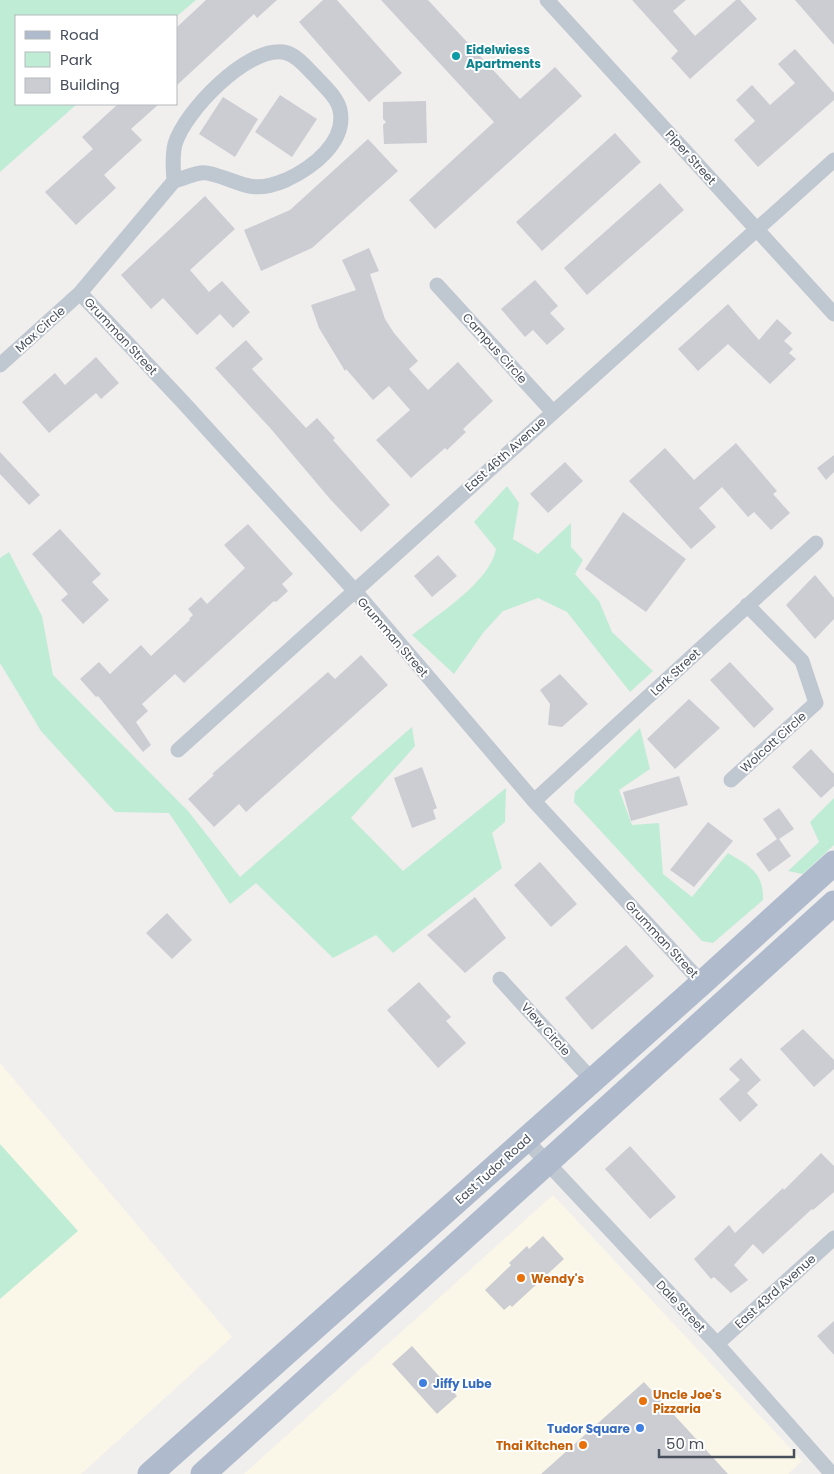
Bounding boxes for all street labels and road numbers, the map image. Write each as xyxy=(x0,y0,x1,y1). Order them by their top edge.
street label: Piper Street xyxy=(662,126,720,188)
street label: Grumman Street xyxy=(81,294,161,378)
street label: Max Circle xyxy=(11,302,69,356)
street label: Campus Circle xyxy=(459,309,531,387)
street label: East 46th Avenue xyxy=(461,413,549,495)
street label: Grumman Street xyxy=(354,594,432,680)
street label: Lark Street xyxy=(646,645,704,699)
street label: Wolcott Circle xyxy=(736,708,810,776)
street label: Grumman Street xyxy=(622,897,702,981)
street label: View Circle xyxy=(518,999,574,1059)
street label: East Tudor Road xyxy=(451,1130,535,1208)
street label: East 43rd Avenue xyxy=(731,1250,819,1332)
street label: Dale Street xyxy=(653,1276,709,1336)

